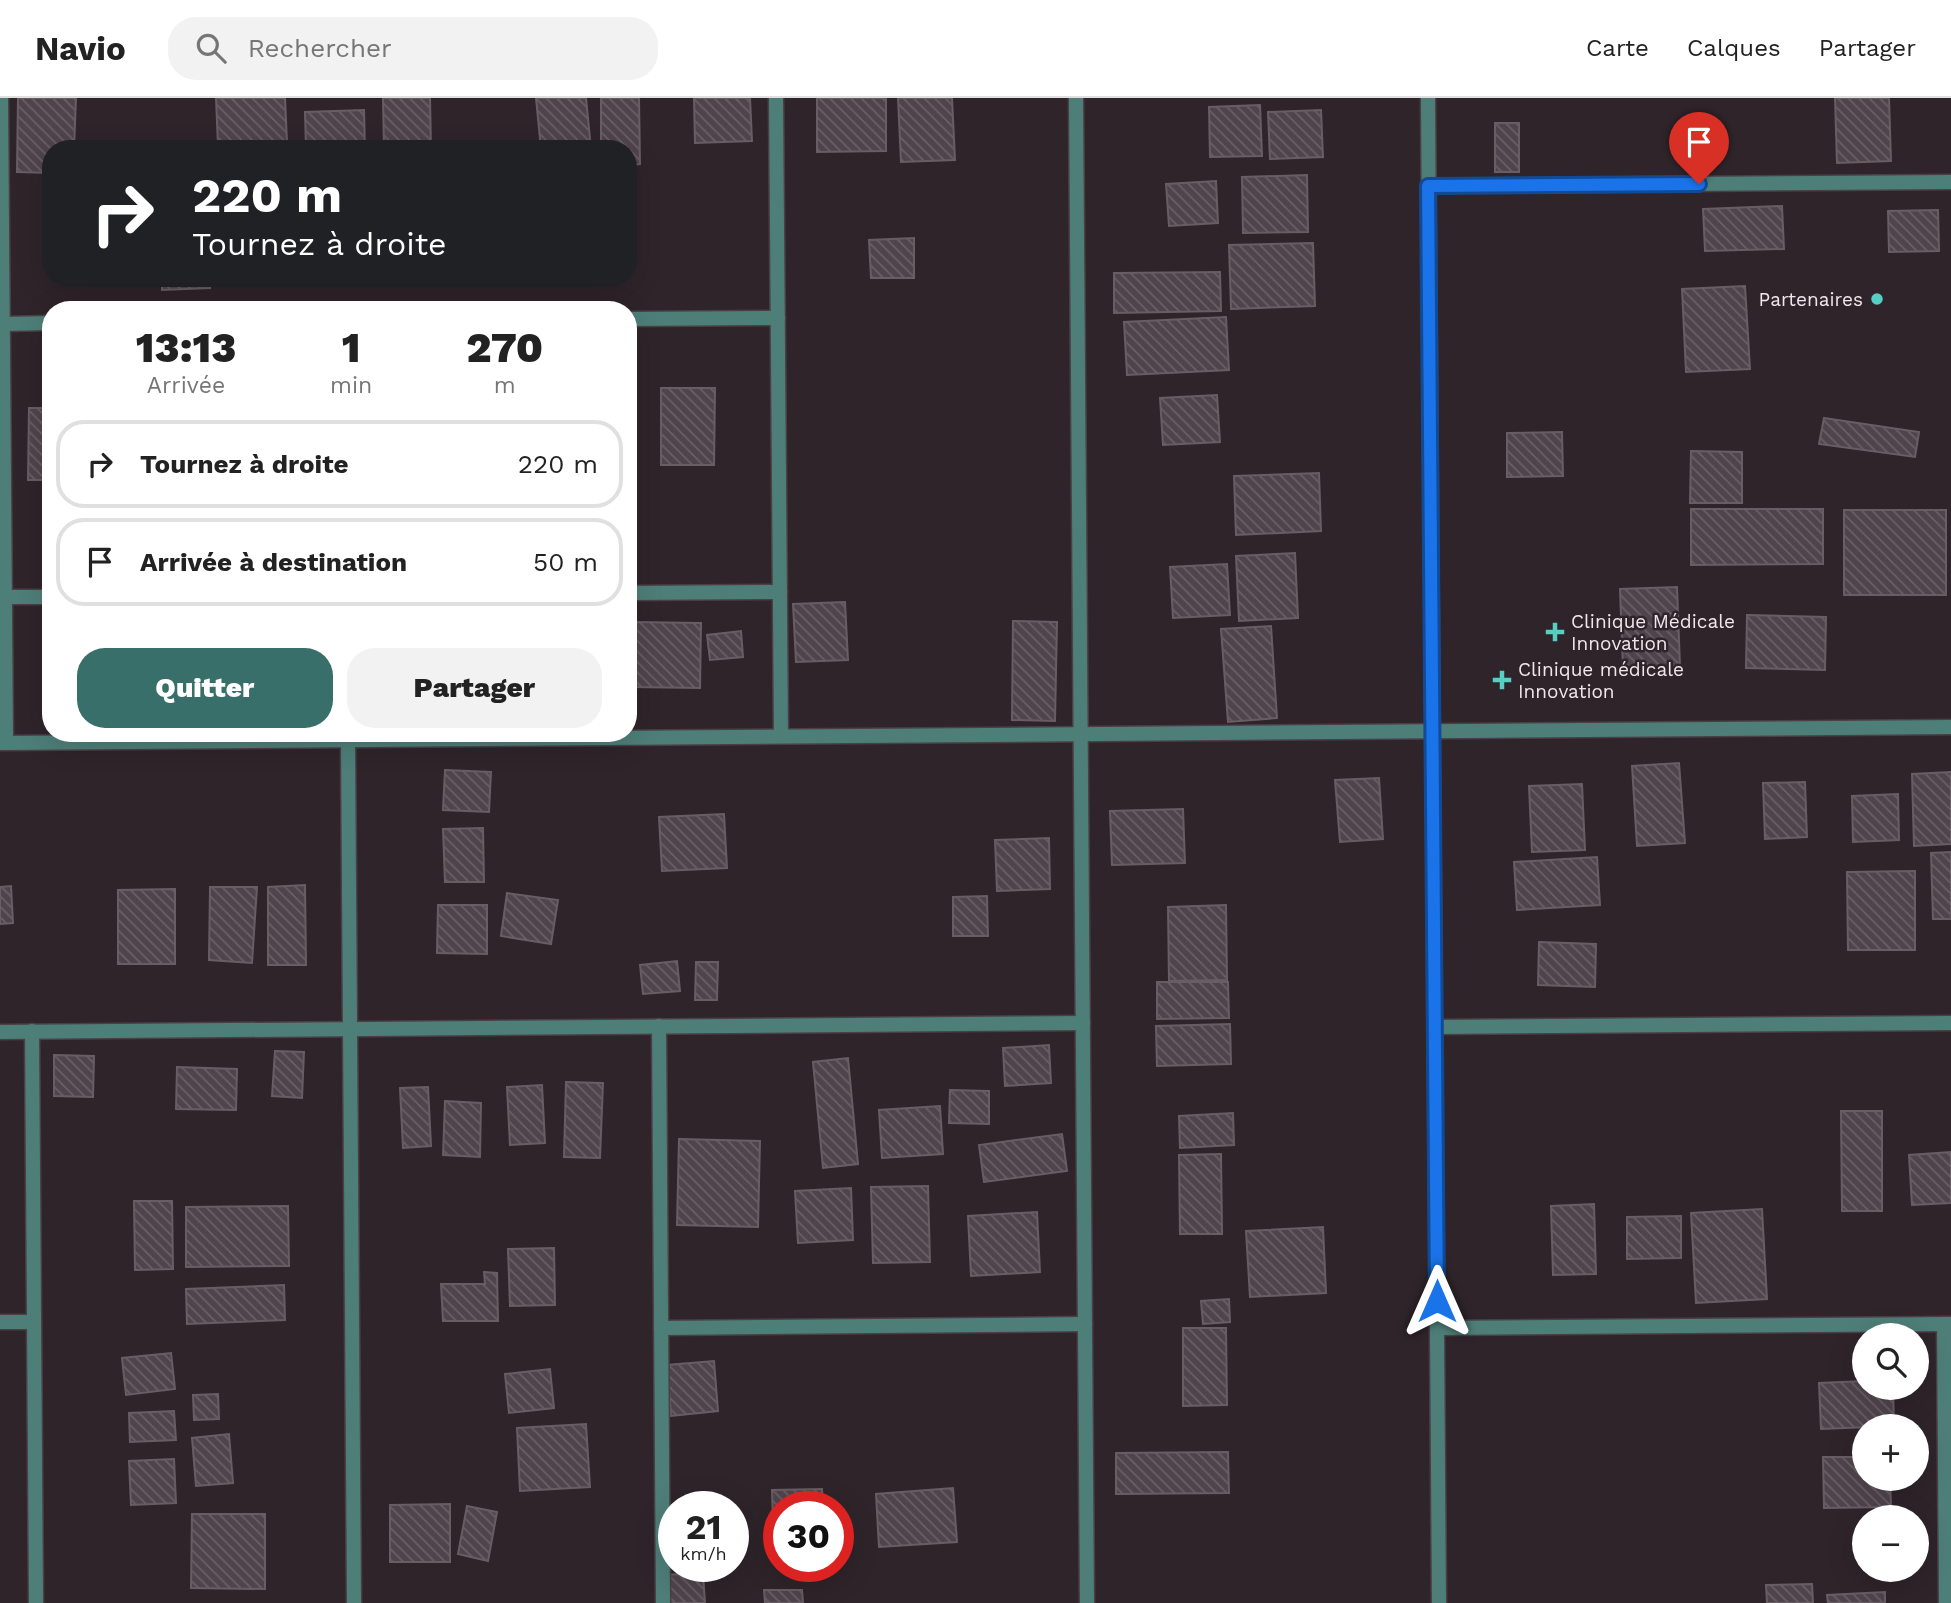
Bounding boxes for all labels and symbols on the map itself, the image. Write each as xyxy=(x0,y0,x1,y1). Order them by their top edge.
pin xyxy=(1669,112,1729,184)
place label: Partenaires xyxy=(1759,288,1863,311)
marker: Partenaires xyxy=(1869,291,1885,307)
place label: Clinique Médicale Innovation xyxy=(1571,610,1735,655)
marker: Clinique Médicale Innovation xyxy=(1545,622,1565,642)
place label: Clinique médicale Innovation xyxy=(1518,658,1684,703)
marker: Clinique médicale Innovation xyxy=(1492,670,1512,690)
position arrow xyxy=(1400,1264,1474,1338)
speed limit sign: 30 xyxy=(763,1491,854,1582)

